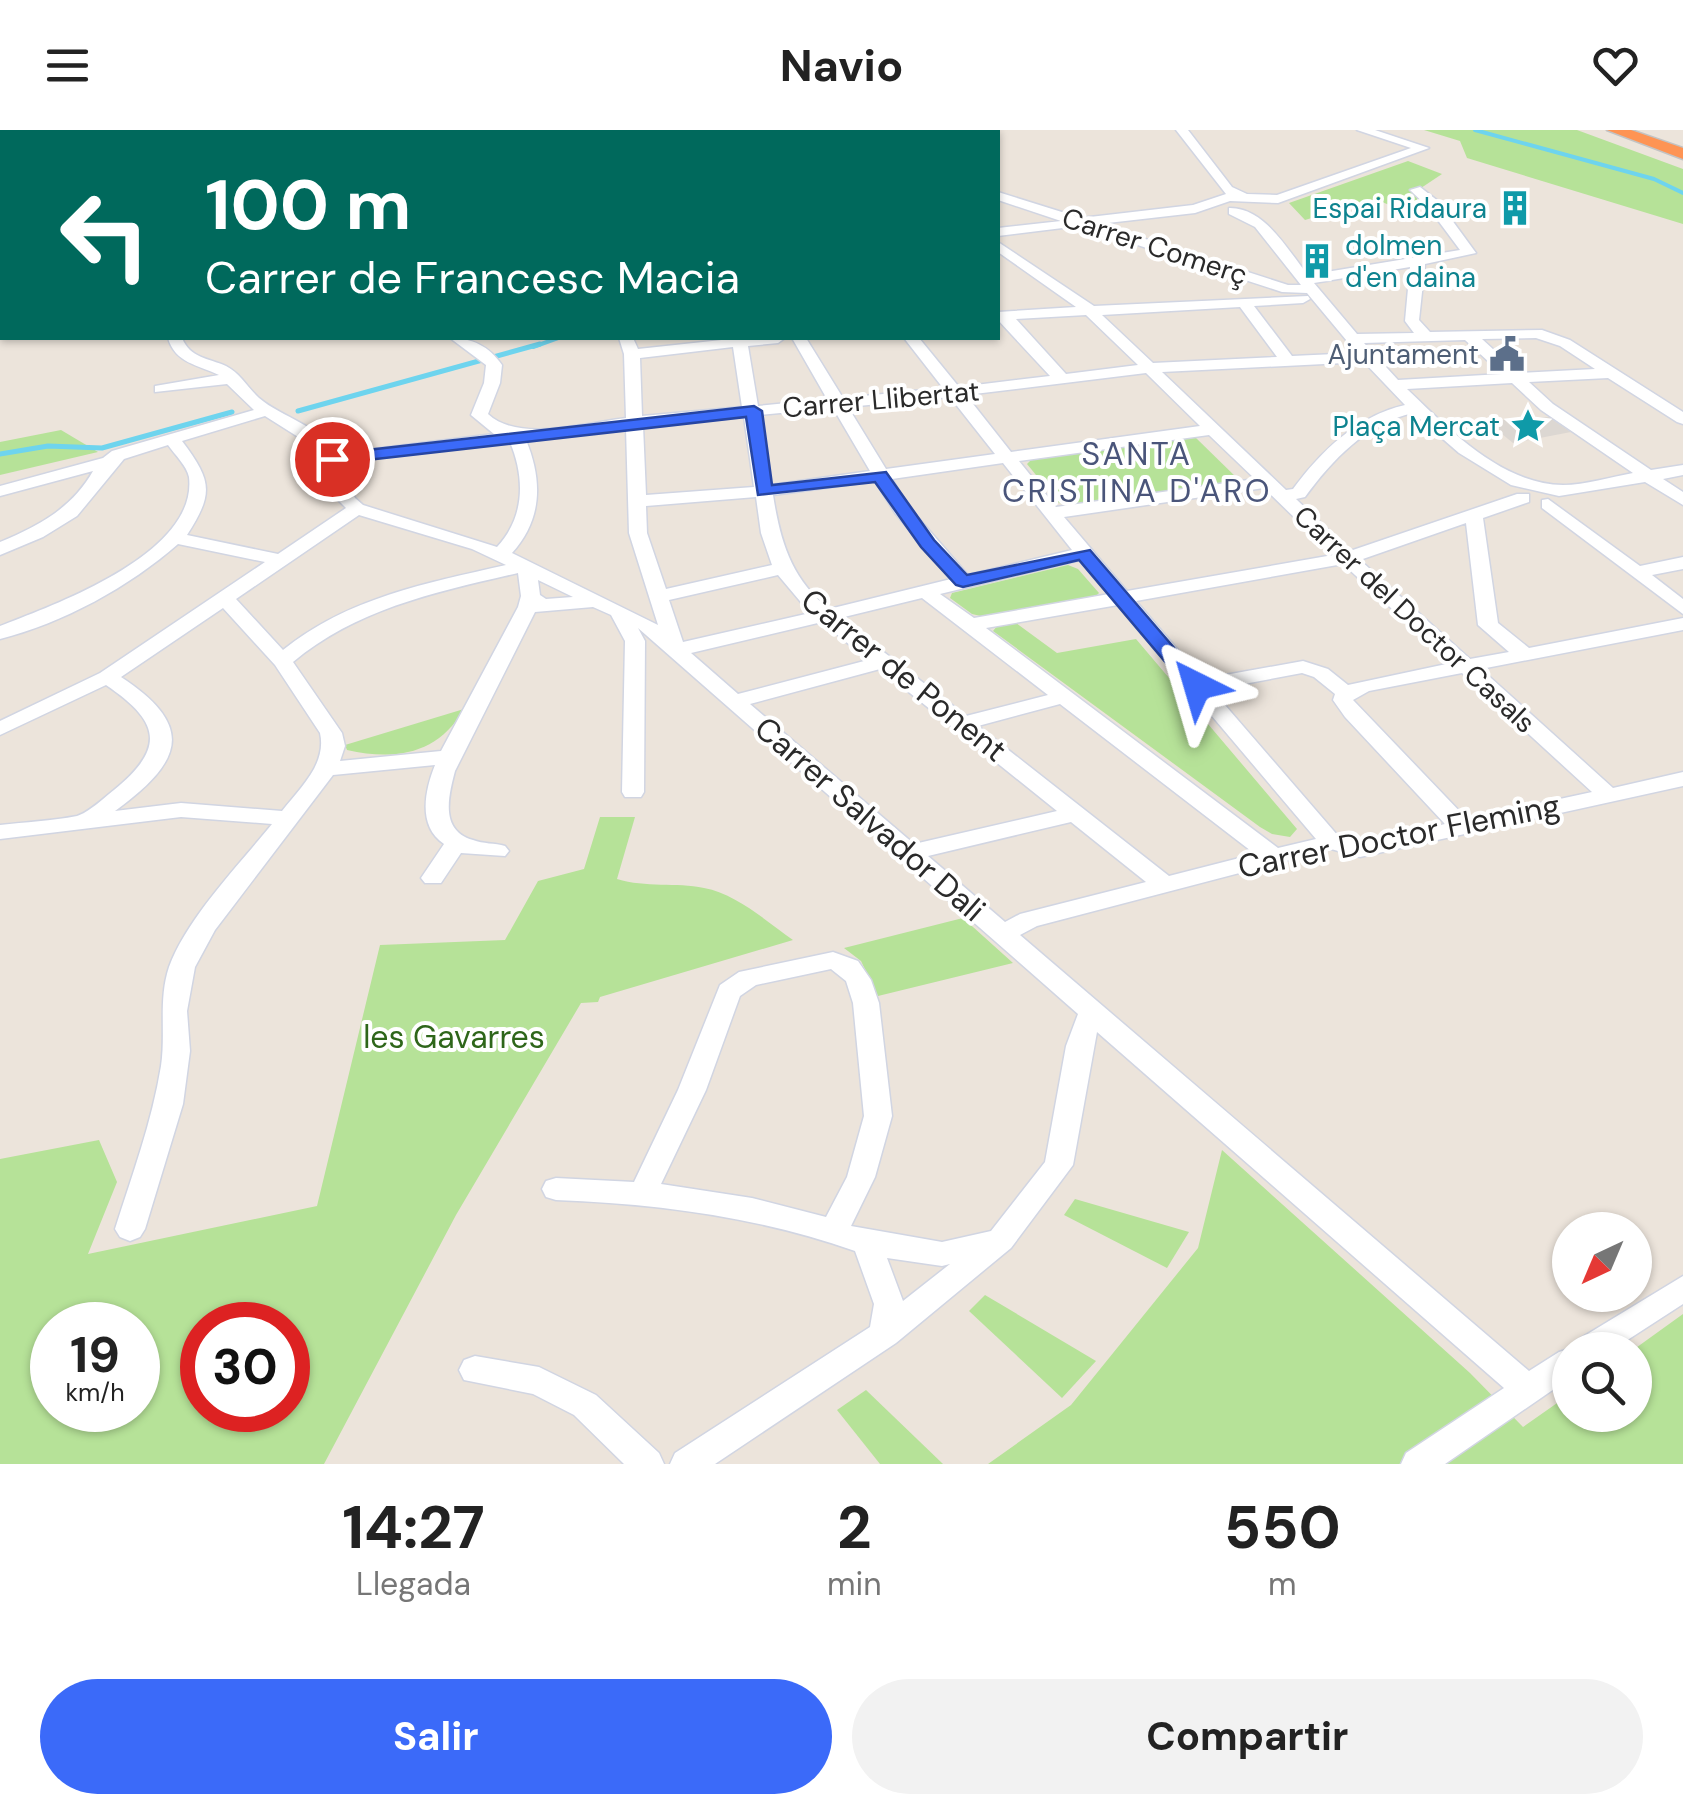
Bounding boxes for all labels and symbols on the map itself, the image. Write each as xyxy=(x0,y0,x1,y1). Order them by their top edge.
building icon: Espai Ridaura xyxy=(1496,189,1534,227)
place label: Espai Ridaura xyxy=(1312,190,1487,227)
street label: Carrer Comerç xyxy=(1058,199,1252,294)
place label: dolmen d'en daina xyxy=(1345,227,1476,296)
building icon: dolmen d'en daina xyxy=(1298,242,1336,280)
public building icon: Ajuntament xyxy=(1488,335,1526,373)
place label: Ajuntament xyxy=(1327,336,1479,373)
street label: Carrer Llibertat xyxy=(781,372,981,427)
place icon: Plaça Mercat xyxy=(1509,407,1547,445)
place label: Plaça Mercat xyxy=(1332,408,1500,445)
pin xyxy=(290,417,375,502)
district label: SANTA CRISTINA D'ARO xyxy=(1002,433,1272,512)
street label: Carrer del Doctor Casals xyxy=(1286,497,1543,741)
street label: Carrer de Ponent xyxy=(793,579,1015,771)
position arrow xyxy=(1145,634,1249,738)
street label: Carrer Salvador Dali xyxy=(746,707,994,931)
street label: Carrer Doctor Fleming xyxy=(1234,784,1564,888)
park label: les Gavarres xyxy=(363,1016,545,1058)
north arrow xyxy=(1552,1212,1652,1312)
speed limit sign: 30 xyxy=(180,1302,310,1432)

